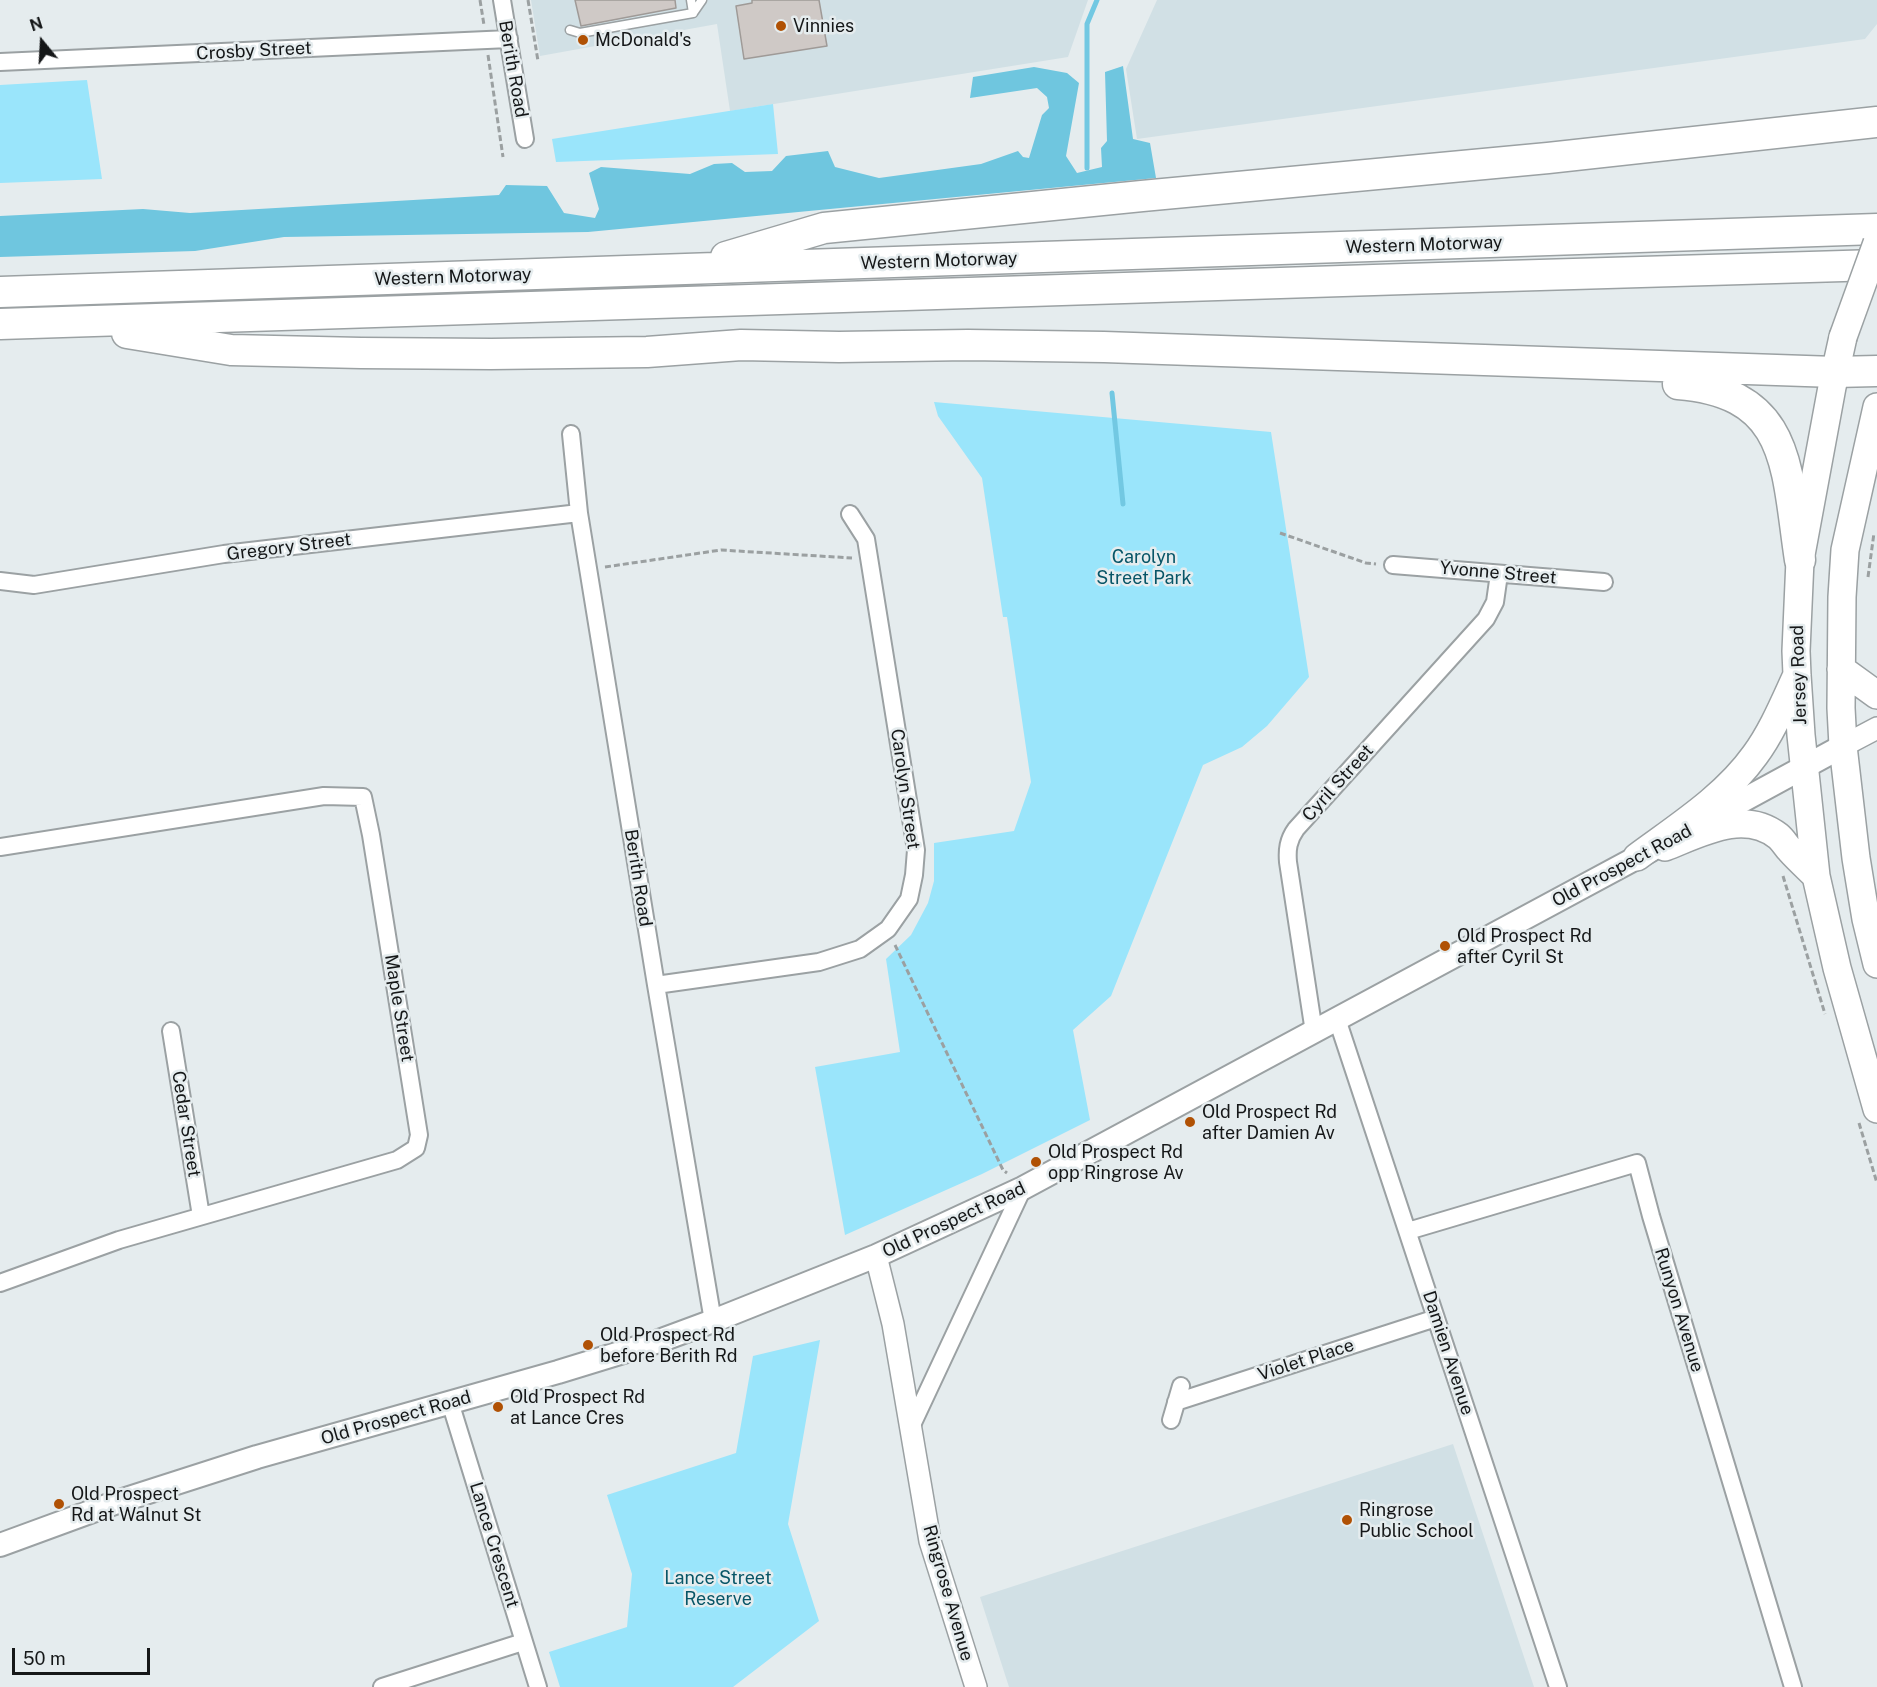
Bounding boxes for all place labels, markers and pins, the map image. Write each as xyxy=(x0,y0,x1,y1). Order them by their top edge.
place label: Vinnies xyxy=(793,15,854,37)
marker: Vinnies xyxy=(774,19,788,33)
place label: McDonald's xyxy=(595,29,691,51)
marker: McDonald's xyxy=(576,33,590,47)
place label: Old Prospect Rd after Cyril St xyxy=(1457,925,1592,968)
marker: Old Prospect Rd after Cyril St xyxy=(1438,939,1452,953)
place label: Old Prospect Rd after Damien Av xyxy=(1202,1101,1337,1144)
marker: Old Prospect Rd after Damien Av xyxy=(1183,1115,1197,1129)
place label: Old Prospect Rd opp Ringrose Av xyxy=(1048,1141,1184,1184)
marker: Old Prospect Rd opp Ringrose Av xyxy=(1029,1155,1043,1169)
place label: Old Prospect Rd before Berith Rd xyxy=(600,1324,737,1366)
marker: Old Prospect Rd before Berith Rd xyxy=(581,1338,595,1352)
place label: Old Prospect Rd at Lance Cres xyxy=(510,1386,645,1428)
marker: Old Prospect Rd at Lance Cres xyxy=(491,1400,505,1414)
place label: Old Prospect Rd at Walnut St xyxy=(71,1483,202,1526)
marker: Old Prospect Rd at Walnut St xyxy=(52,1497,66,1511)
place label: Ringrose Public School xyxy=(1359,1499,1474,1541)
marker: Ringrose Public School xyxy=(1340,1513,1354,1527)

